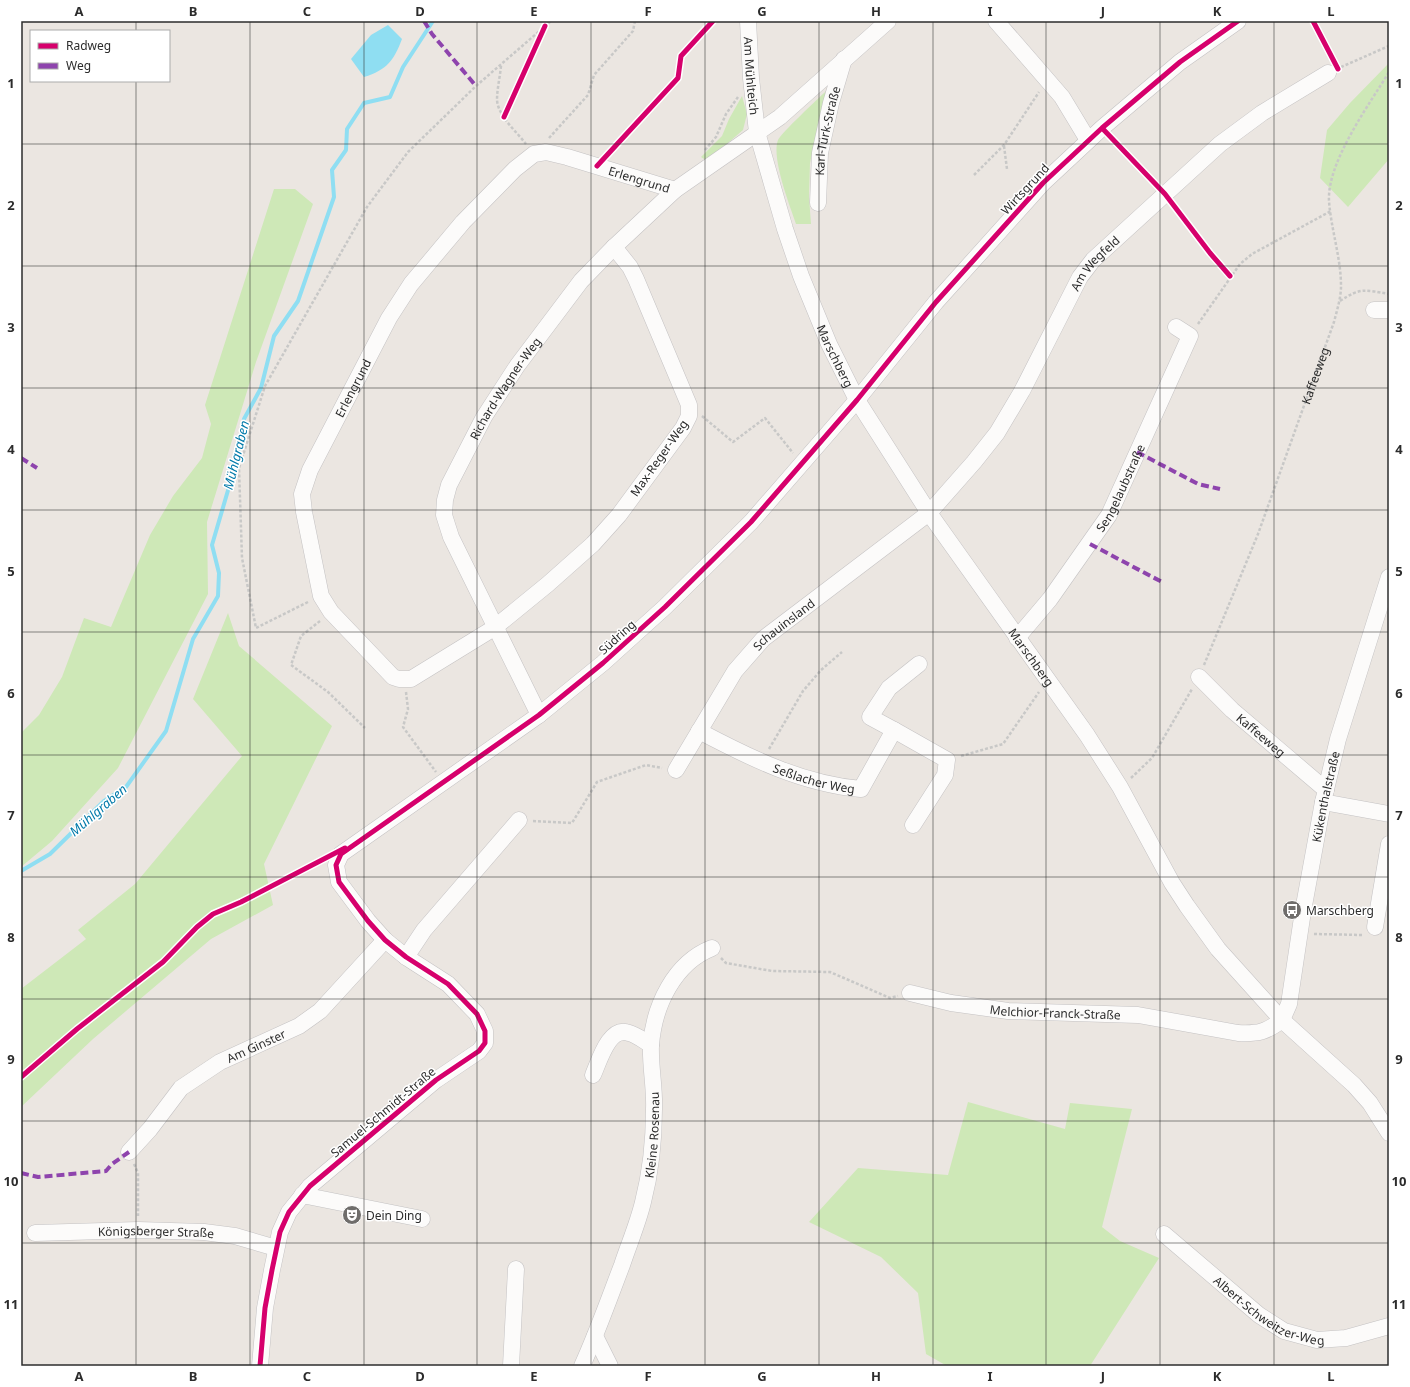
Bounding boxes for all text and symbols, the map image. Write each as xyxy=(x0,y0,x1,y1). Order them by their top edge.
text: A xyxy=(75,2,84,20)
text: B xyxy=(189,2,197,20)
text: C xyxy=(303,2,311,20)
text: D xyxy=(415,2,425,20)
text: E xyxy=(530,2,538,20)
text: F xyxy=(644,2,652,20)
text: G xyxy=(757,2,767,20)
text: H xyxy=(871,2,881,20)
text: I xyxy=(987,2,993,20)
text: J xyxy=(1100,2,1105,20)
text: K xyxy=(1213,2,1222,20)
text: L xyxy=(1327,2,1335,20)
legend xyxy=(30,30,170,82)
street label: Am Mühlteich xyxy=(740,36,764,116)
text: Radweg xyxy=(66,37,111,54)
text: Weg xyxy=(66,57,91,74)
text: 1 xyxy=(7,74,15,92)
text: 1 xyxy=(1395,74,1403,92)
street label: Karl-Türk-Straße xyxy=(811,84,844,176)
street label: Wirtsgrund xyxy=(997,160,1053,218)
street label: Erlengrund xyxy=(606,162,672,196)
text: 2 xyxy=(7,196,15,214)
text: 2 xyxy=(1395,196,1403,214)
street label: Am Wegfeld xyxy=(1066,232,1123,294)
text: 3 xyxy=(7,318,15,336)
text: 3 xyxy=(1395,318,1403,336)
street label: Marschberg xyxy=(813,322,858,390)
street label: Richard-Wagner-Weg xyxy=(465,333,544,443)
street label: Kaffeeweg xyxy=(1297,345,1333,406)
street label: Erlengrund xyxy=(330,356,375,420)
street label: Max-Reger-Weg xyxy=(626,416,692,500)
water label: Mühlgraben xyxy=(219,419,253,491)
text: 4 xyxy=(7,440,15,458)
text: 4 xyxy=(1395,440,1403,458)
street label: Sengelaubstraße xyxy=(1091,441,1149,535)
text: 5 xyxy=(7,562,15,580)
text: 5 xyxy=(1395,562,1403,580)
street label: Schauinsland xyxy=(749,594,818,654)
street label: Südring xyxy=(595,616,639,658)
street label: Marschberg xyxy=(1005,624,1058,690)
text: 6 xyxy=(7,684,15,702)
text: 6 xyxy=(1395,684,1403,702)
street label: Kaffeeweg xyxy=(1233,709,1289,761)
street label: Kükenthalstraße xyxy=(1307,749,1343,844)
street label: Seßlacher Weg xyxy=(771,759,856,797)
water label: Mühlgraben xyxy=(65,780,131,840)
text: 7 xyxy=(7,806,15,824)
text: 7 xyxy=(1395,806,1403,824)
bus stop icon: Marschberg xyxy=(1281,899,1303,921)
place label: Marschberg xyxy=(1306,902,1374,919)
text: 8 xyxy=(7,928,15,946)
text: 8 xyxy=(1395,928,1403,946)
street label: Melchior-Franck-Straße xyxy=(989,1000,1121,1023)
street label: Am Ginster xyxy=(224,1025,288,1066)
text: 9 xyxy=(7,1050,15,1068)
text: 9 xyxy=(1395,1050,1403,1068)
street label: Samuel-Schmidt-Straße xyxy=(327,1063,439,1161)
street label: Kleine Rosenau xyxy=(640,1091,663,1179)
text: 10 xyxy=(4,1172,18,1190)
text: 10 xyxy=(1392,1172,1406,1190)
theatre icon: Dein Ding xyxy=(341,1204,363,1226)
place label: Dein Ding xyxy=(366,1207,422,1224)
street label: Königsberger Straße xyxy=(98,1221,215,1242)
street label: Albert-Schweitzer-Weg xyxy=(1210,1272,1325,1348)
text: 11 xyxy=(4,1295,18,1313)
text: 11 xyxy=(1392,1295,1406,1313)
text: A xyxy=(75,1367,84,1385)
text: B xyxy=(189,1367,197,1385)
text: C xyxy=(303,1367,311,1385)
text: D xyxy=(415,1367,425,1385)
text: E xyxy=(530,1367,538,1385)
text: F xyxy=(644,1367,652,1385)
text: G xyxy=(757,1367,767,1385)
text: H xyxy=(871,1367,881,1385)
text: I xyxy=(987,1367,993,1385)
text: J xyxy=(1100,1367,1105,1385)
text: K xyxy=(1213,1367,1222,1385)
text: L xyxy=(1327,1367,1335,1385)

